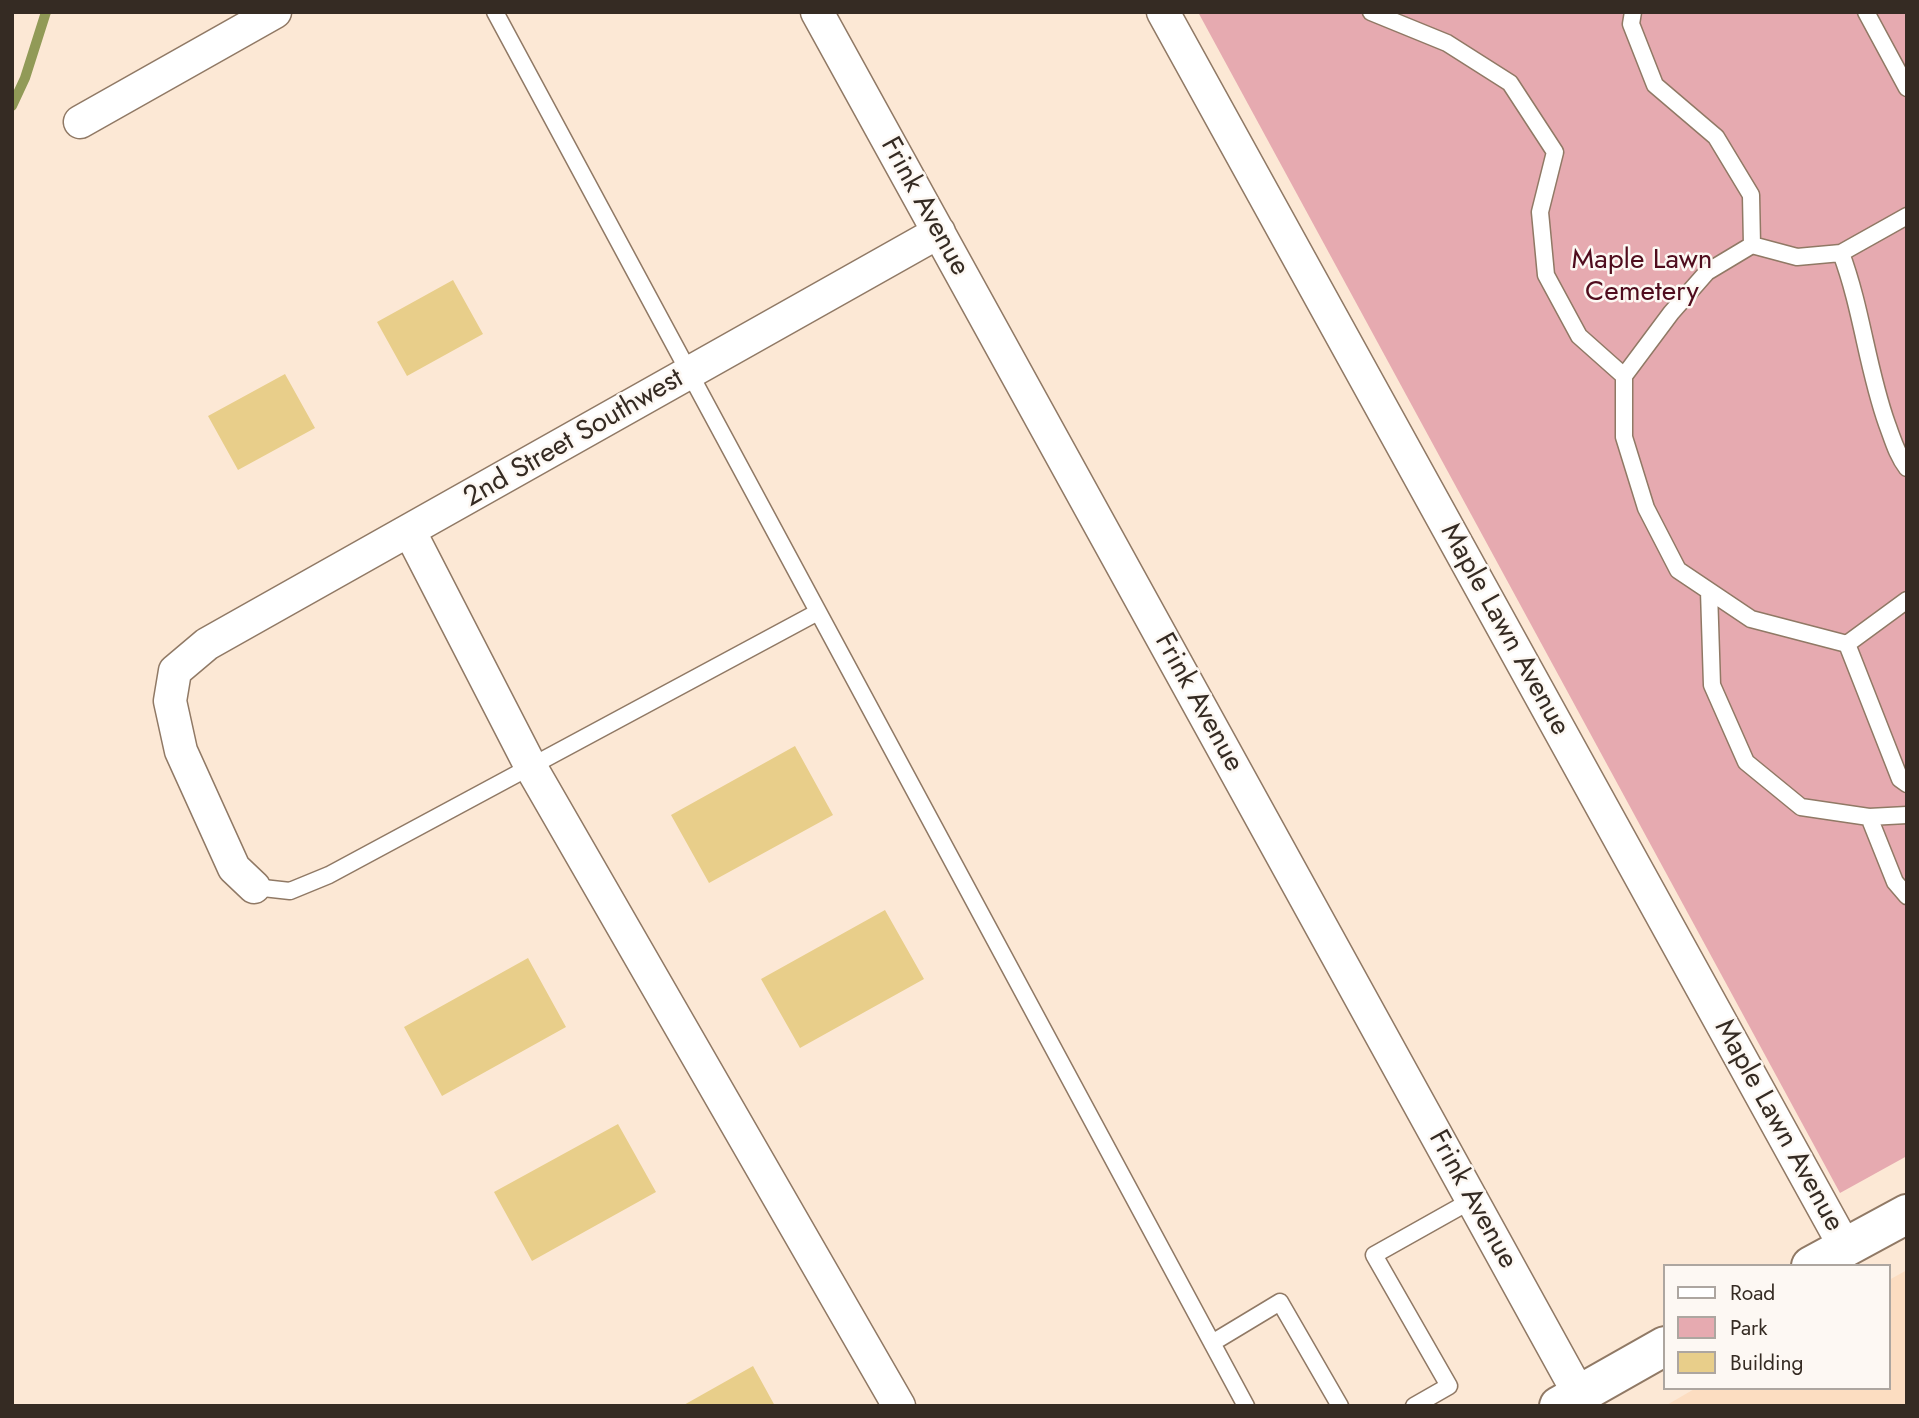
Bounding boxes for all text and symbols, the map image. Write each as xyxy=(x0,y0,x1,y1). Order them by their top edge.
street label: Frink Avenue xyxy=(872,132,976,282)
park label: Maple Lawn Cemetery xyxy=(1571,244,1713,310)
street label: 2nd Street Southwest xyxy=(458,362,690,516)
street label: Maple Lawn Avenue xyxy=(1432,518,1576,742)
street label: Frink Avenue xyxy=(1146,628,1250,778)
street label: Maple Lawn Avenue xyxy=(1706,1014,1850,1238)
street label: Frink Avenue xyxy=(1420,1125,1524,1275)
legend xyxy=(1664,1264,1891,1390)
text: Road xyxy=(1730,1278,1775,1308)
text: Park xyxy=(1730,1313,1767,1343)
text: Building xyxy=(1730,1348,1803,1378)

